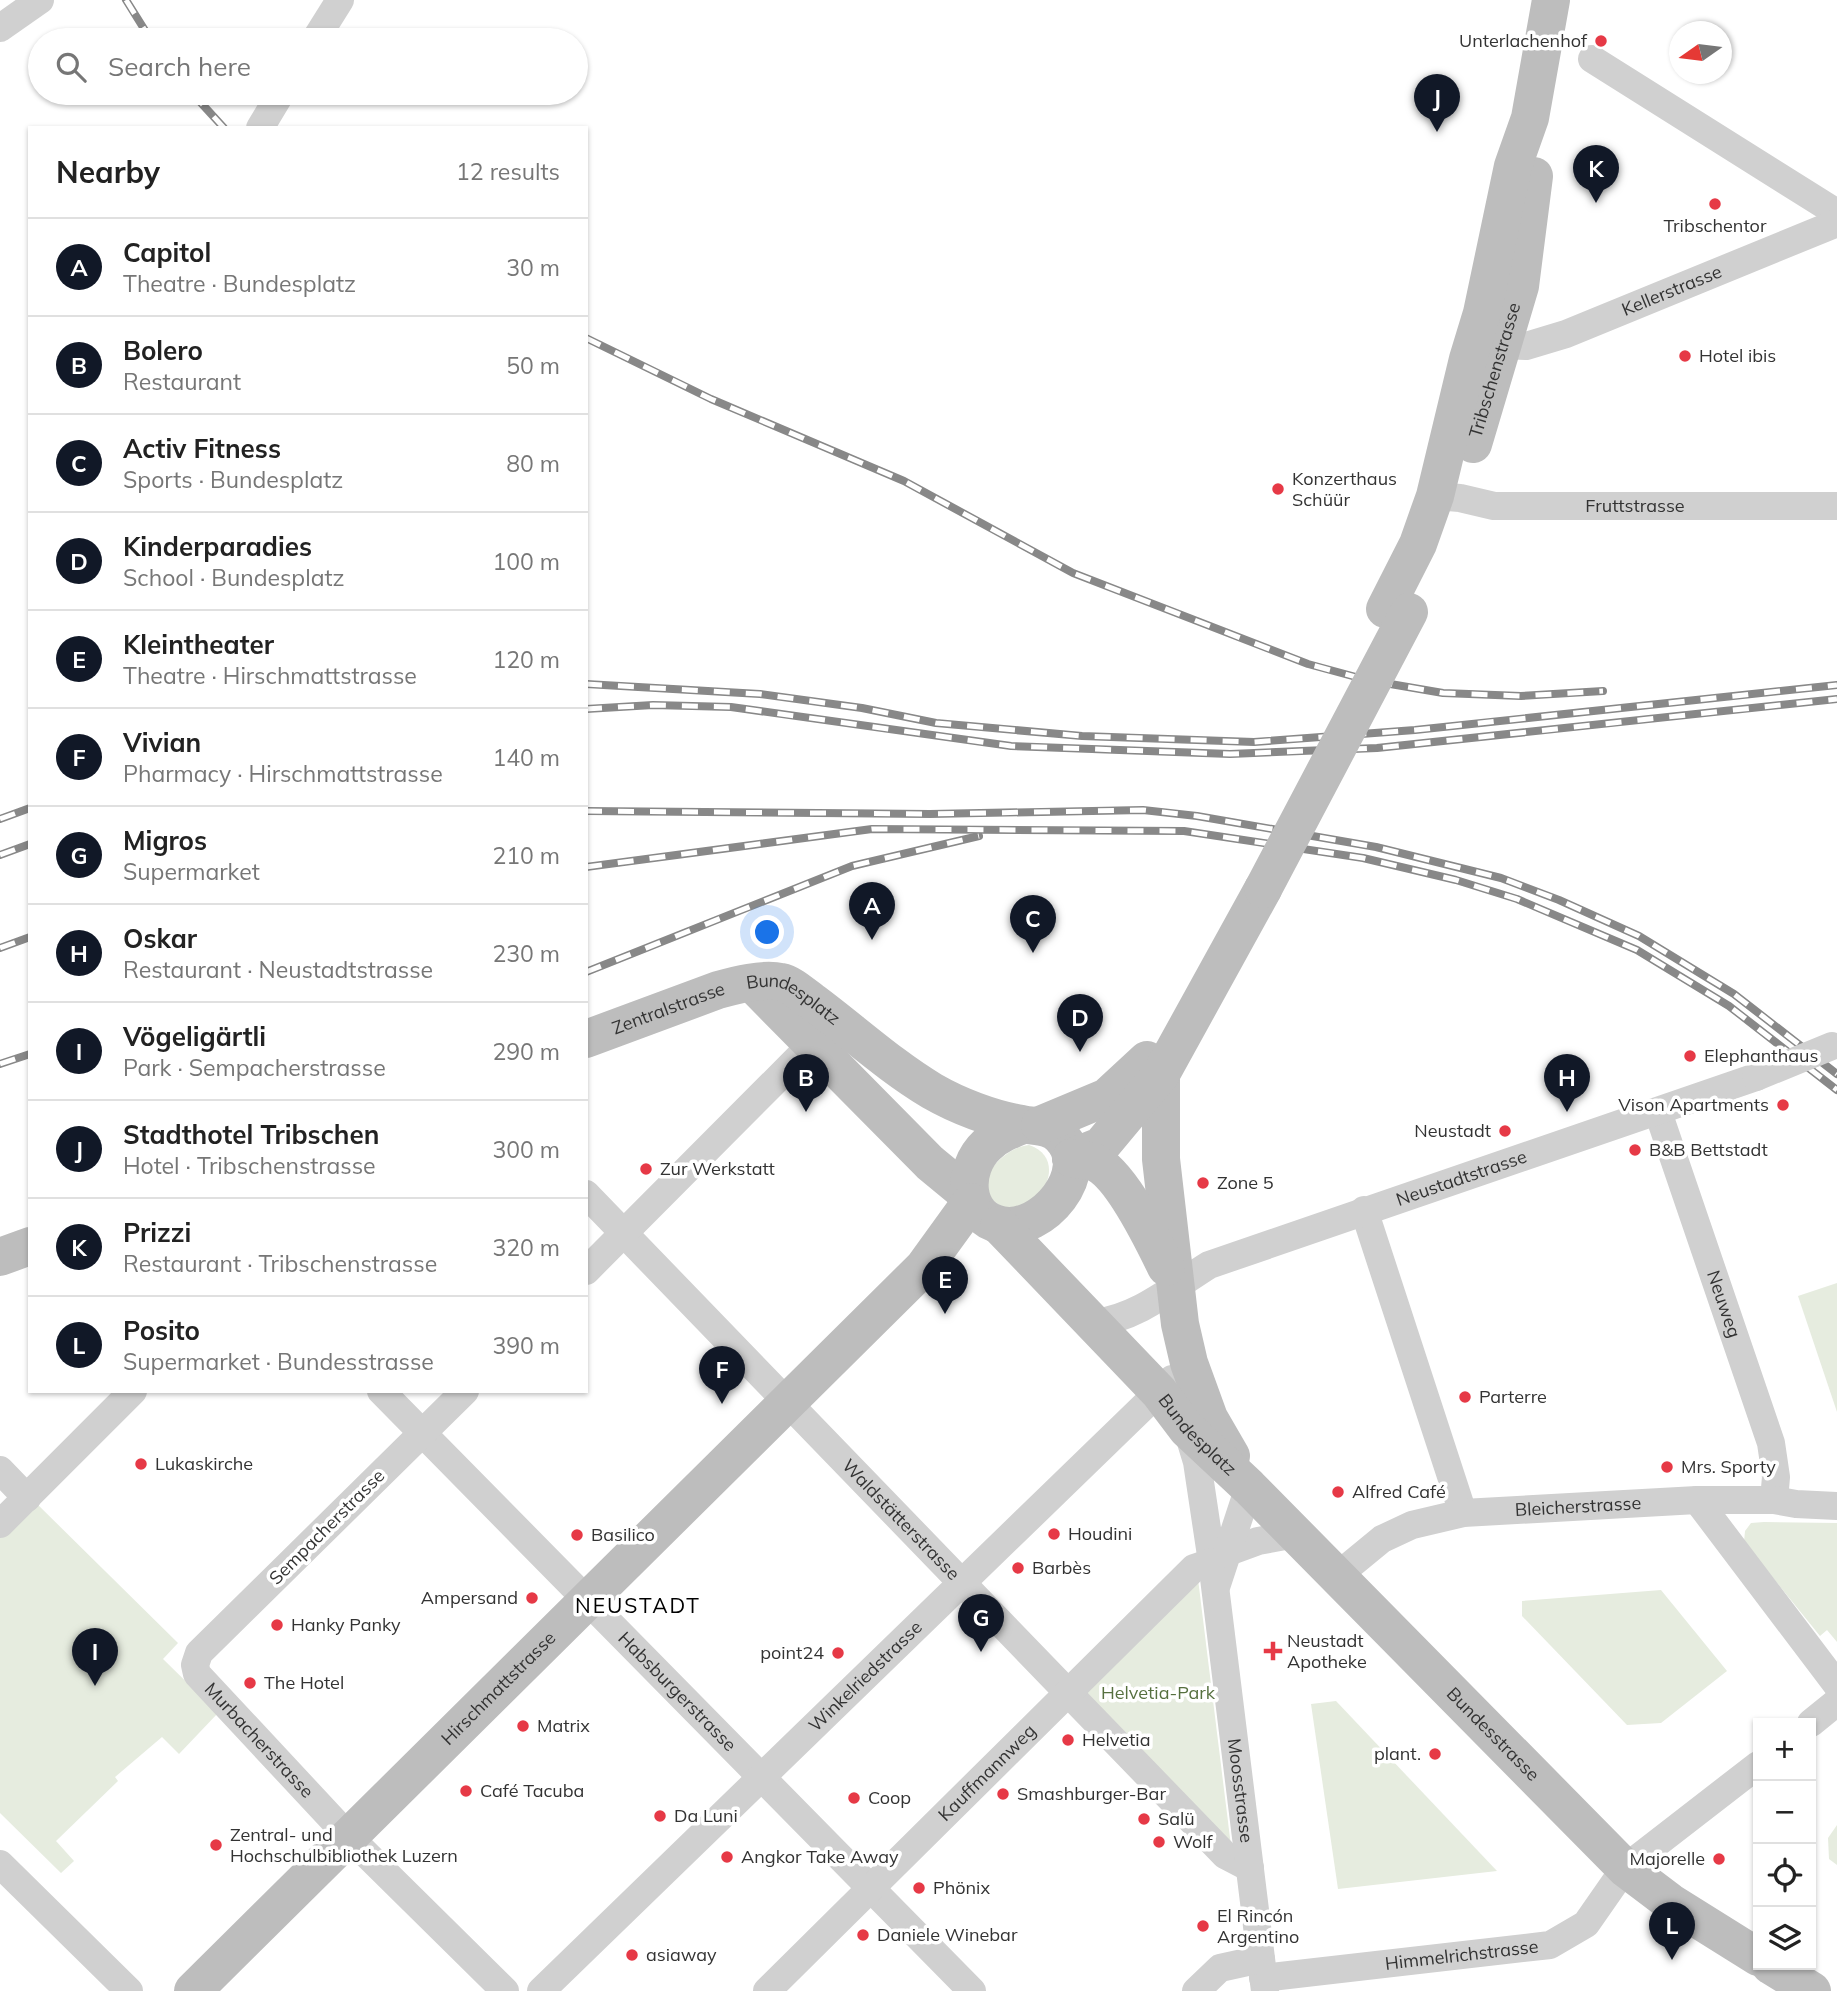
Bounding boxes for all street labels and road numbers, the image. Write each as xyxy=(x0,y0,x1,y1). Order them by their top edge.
street label: Kellerstrasse xyxy=(1618,260,1725,321)
street label: Tribschenstrasse xyxy=(1463,300,1525,440)
street label: Fruttstrasse xyxy=(1585,494,1685,517)
street label: Bundesplatz xyxy=(744,969,845,1030)
street label: Zentralstrasse xyxy=(609,977,727,1039)
street label: Neustadtstrasse xyxy=(1393,1145,1530,1211)
street label: Neuweg xyxy=(1702,1267,1746,1341)
street label: Bundesplatz xyxy=(1154,1389,1242,1480)
street label: Waldstätterstrasse xyxy=(838,1454,965,1585)
street label: Sempacherstrasse xyxy=(264,1464,389,1589)
street label: Bleicherstrasse xyxy=(1514,1491,1642,1521)
street label: Winkelriedstrasse xyxy=(803,1616,927,1736)
street label: Hirschmattstrasse xyxy=(436,1626,560,1750)
street label: Habsburgerstrasse xyxy=(613,1627,742,1756)
street label: Murbacherstrasse xyxy=(200,1677,319,1803)
street label: Bundesstrasse xyxy=(1442,1682,1545,1786)
street label: Kauffmannweg xyxy=(933,1719,1041,1826)
street label: Moosstrasse xyxy=(1223,1737,1259,1844)
street label: Himmelrichstrasse xyxy=(1384,1934,1540,1975)

